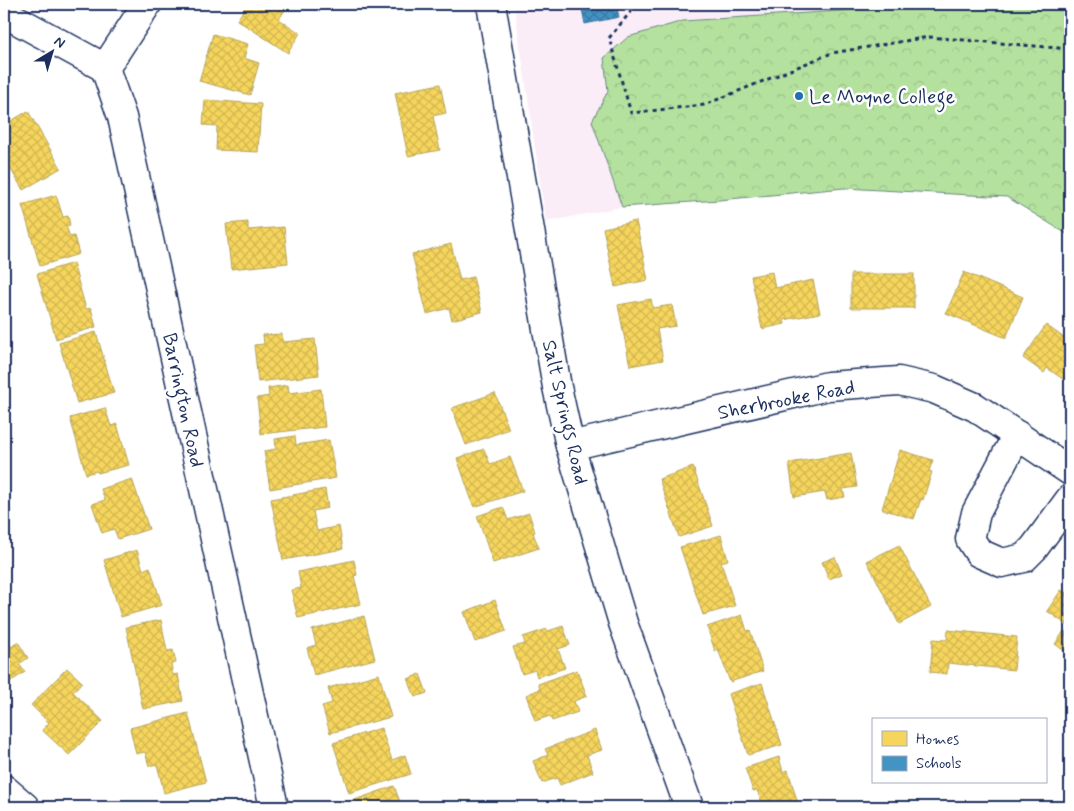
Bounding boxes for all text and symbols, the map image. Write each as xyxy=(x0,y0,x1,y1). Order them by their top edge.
north arrow xyxy=(28,28,78,78)
text: N xyxy=(50,33,69,53)
place label: Le Moyne College xyxy=(809,84,955,113)
marker: Le Moyne College xyxy=(793,90,805,102)
street label: Barrington Road xyxy=(153,331,210,470)
street label: Salt Springs Road xyxy=(533,337,594,488)
street label: Sherbrooke Road xyxy=(715,374,857,427)
legend xyxy=(872,718,1046,784)
text: Homes xyxy=(916,730,959,750)
text: Schools xyxy=(916,754,962,774)

